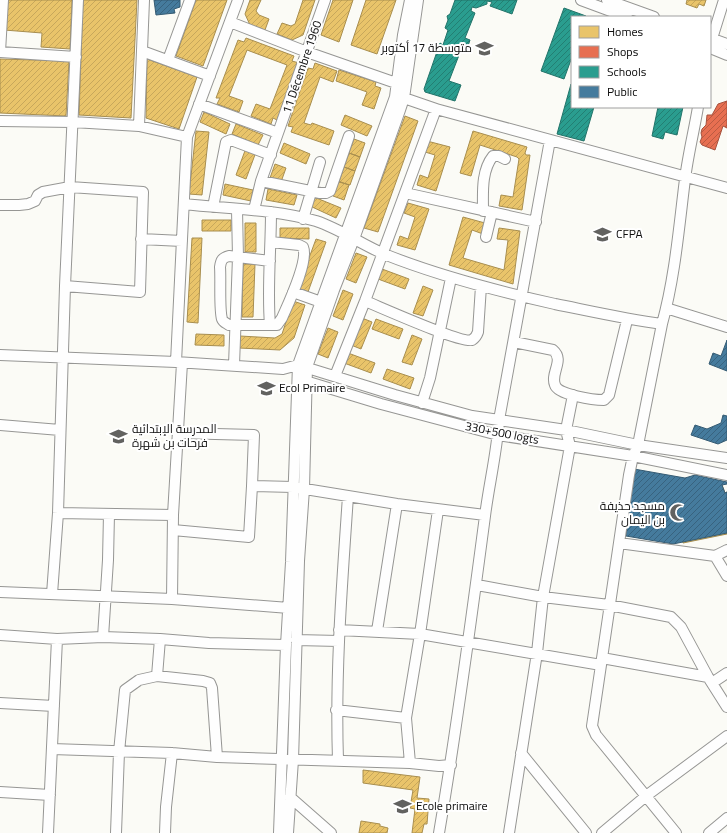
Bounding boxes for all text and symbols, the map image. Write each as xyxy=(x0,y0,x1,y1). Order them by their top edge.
legend xyxy=(571,16,711,108)
street label: 11 Décembre 1960 xyxy=(275,17,328,116)
text: Homes xyxy=(607,20,643,43)
place label: متوسطة 17 أكتوبر xyxy=(380,36,472,59)
school or university icon: متوسطة 17 أكتوبر xyxy=(475,38,495,58)
text: Shops xyxy=(607,40,639,63)
text: Schools xyxy=(607,60,647,83)
text: Public xyxy=(607,80,637,103)
place label: CFPA xyxy=(616,222,643,245)
school or university icon: CFPA xyxy=(593,224,613,244)
place label: Ecol Primaire xyxy=(279,376,345,399)
school or university icon: Ecol Primaire xyxy=(256,378,276,398)
street label: 330+500 logts xyxy=(463,414,541,451)
place label: المدرسة الإبتدائية فرحات بن شهرة xyxy=(132,417,217,454)
school or university icon: المدرسة الإبتدائية فرحات بن شهرة xyxy=(109,426,129,446)
place label: مسجد حذيفة بن اليمان xyxy=(600,494,665,531)
mosque icon: مسجد حذيفة بن اليمان xyxy=(668,503,688,523)
place label: Ecole primaire xyxy=(416,794,488,817)
school or university icon: Ecole primaire xyxy=(393,796,413,816)

